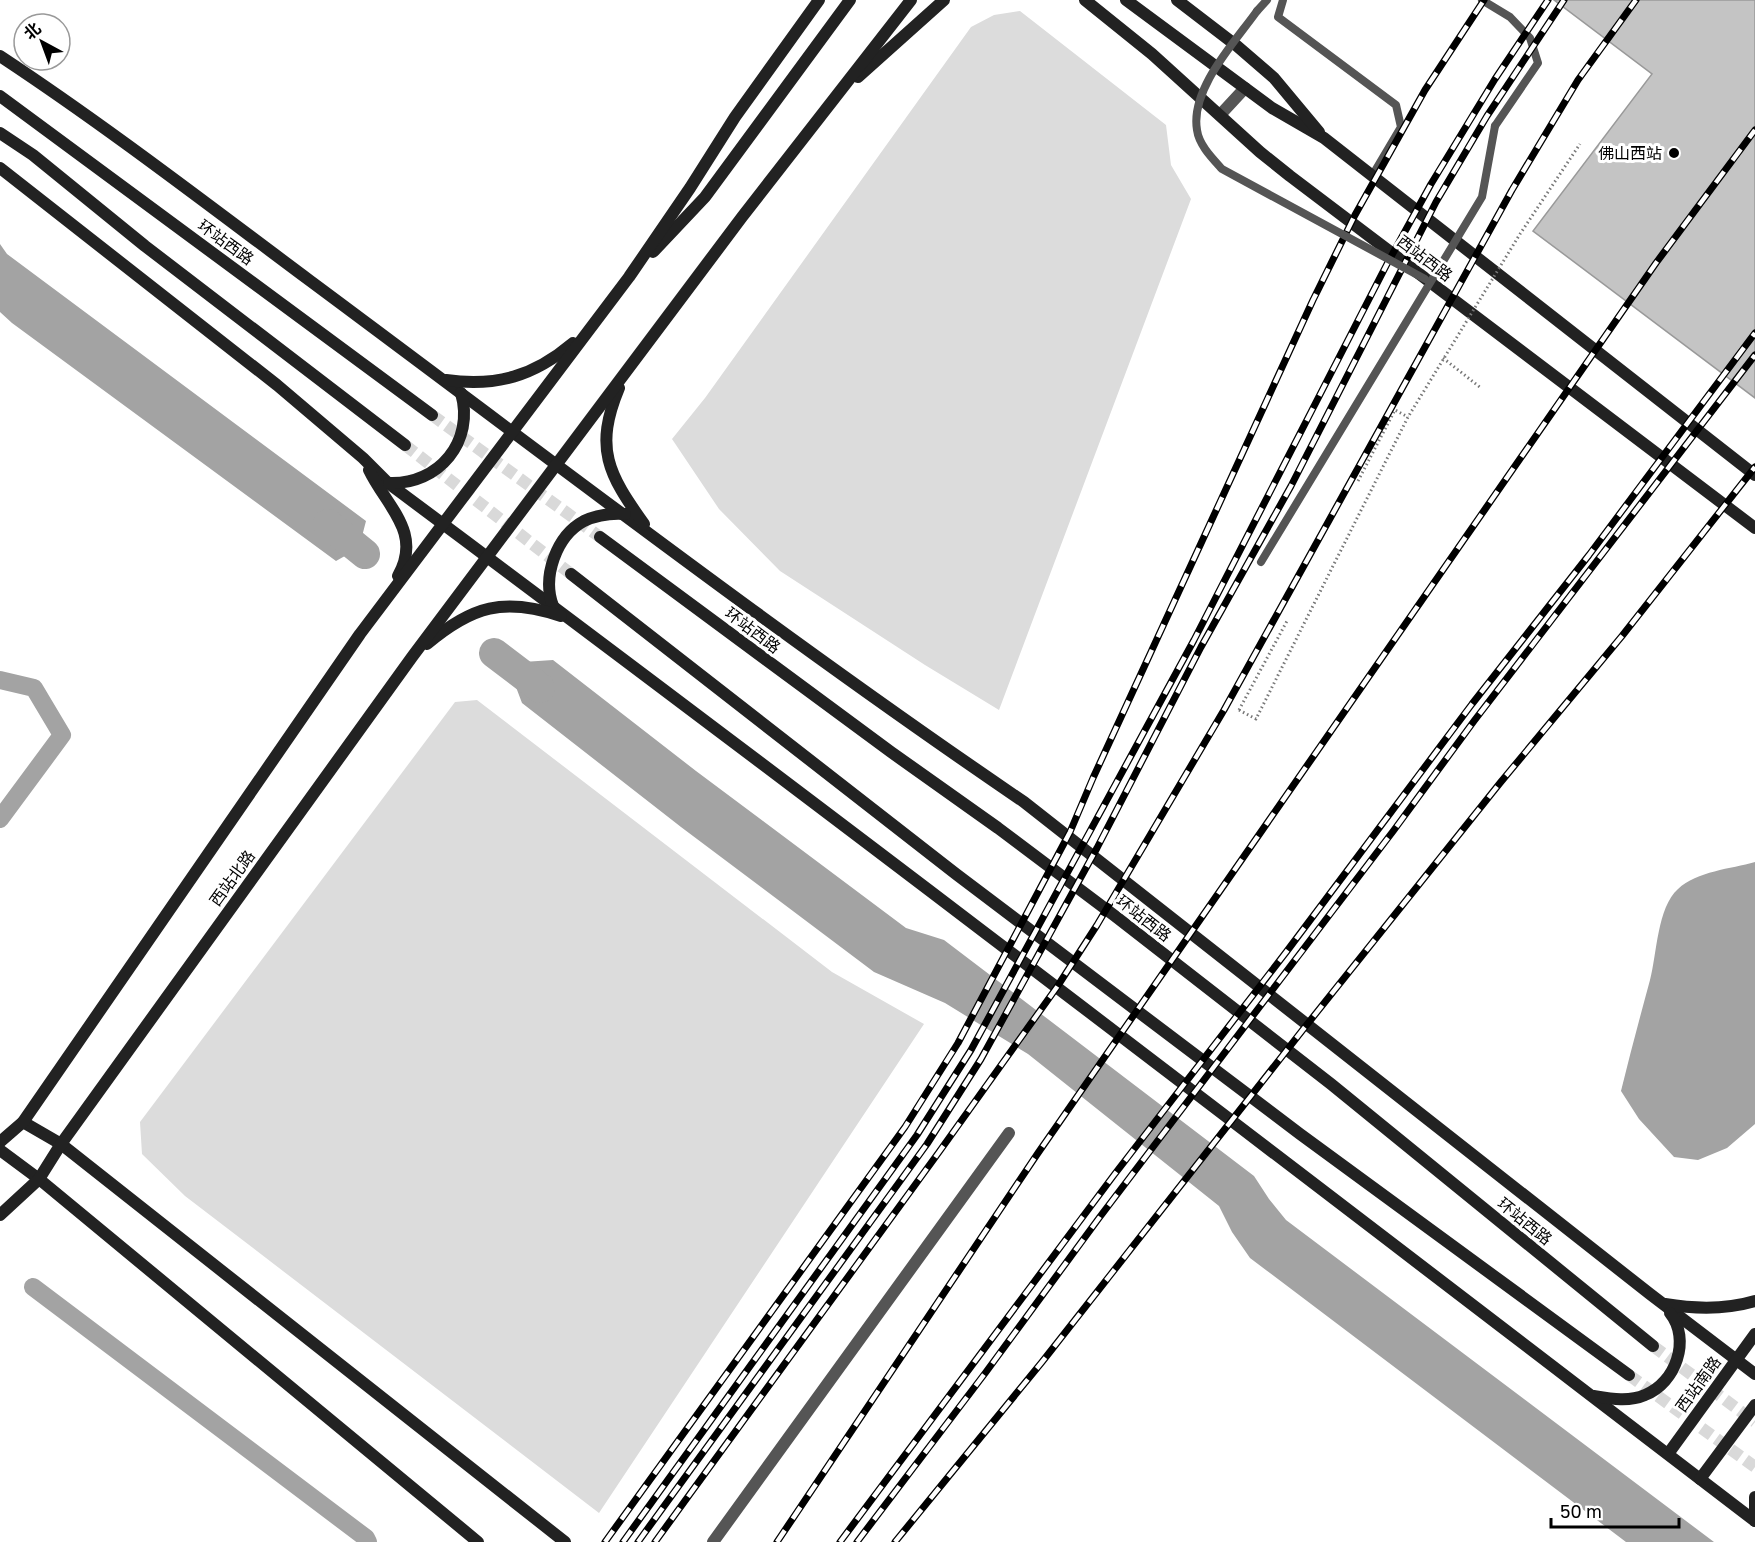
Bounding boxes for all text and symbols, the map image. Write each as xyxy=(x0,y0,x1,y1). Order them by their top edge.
north arrow xyxy=(12,12,72,72)
text: 北 xyxy=(20,18,45,43)
place label: 佛山西站 xyxy=(1598,143,1662,163)
marker: 佛山西站 xyxy=(1667,146,1681,160)
street label: 环站西路 xyxy=(194,215,258,269)
street label: 西站西路 xyxy=(1393,231,1457,285)
street label: 环站西路 xyxy=(721,603,785,657)
street label: 西站北路 xyxy=(205,846,259,910)
street label: 环站西路 xyxy=(1113,890,1175,946)
street label: 环站西路 xyxy=(1494,1193,1556,1249)
street label: 西站南路 xyxy=(1671,1352,1725,1416)
scale bar xyxy=(1551,1491,1678,1529)
text: 50 m xyxy=(1560,1500,1602,1522)

